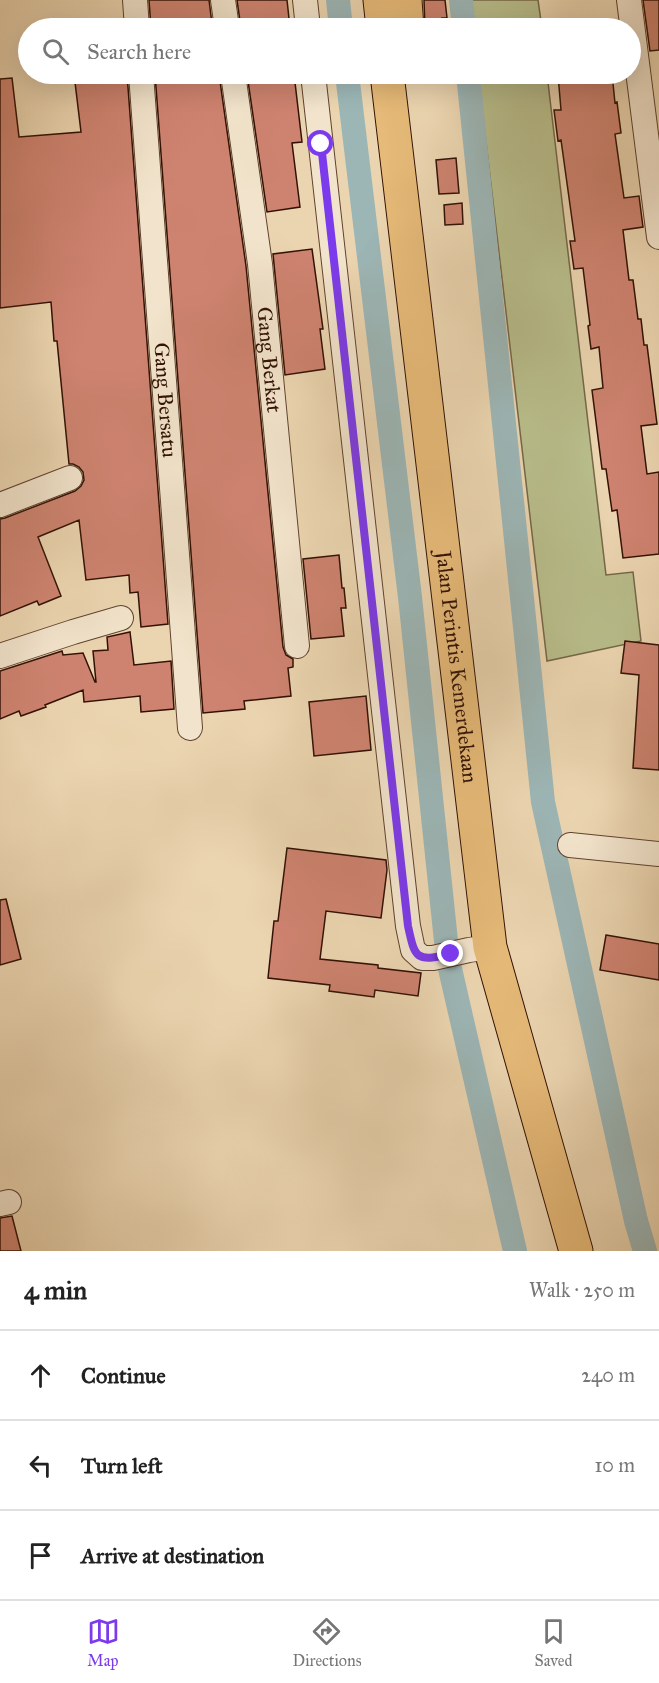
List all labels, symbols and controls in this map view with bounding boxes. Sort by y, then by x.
search box [18,18,641,84]
icon: search [39,35,72,68]
text: Search here [87,38,191,65]
route start [307,130,333,156]
street label: Gang Berkat [251,305,287,414]
street label: Gang Bersatu [148,341,183,459]
street label: Jalan Perintis Kemerdekaan [430,547,484,784]
route end [437,940,463,966]
text: 4 min [24,1274,87,1306]
text: Walk · 250 m [529,1278,635,1302]
icon: ahead [24,1359,57,1392]
text: Continue [81,1362,166,1389]
text: 240 m [581,1363,635,1387]
icon: left [24,1449,57,1482]
text: Turn left [81,1452,163,1479]
text: 10 m [594,1453,635,1477]
icon: arrive [24,1539,57,1572]
text: Arrive at destination [81,1542,264,1569]
tab: Map [87,1615,120,1670]
tab: Directions [293,1615,361,1670]
tab: Saved [534,1615,572,1670]

